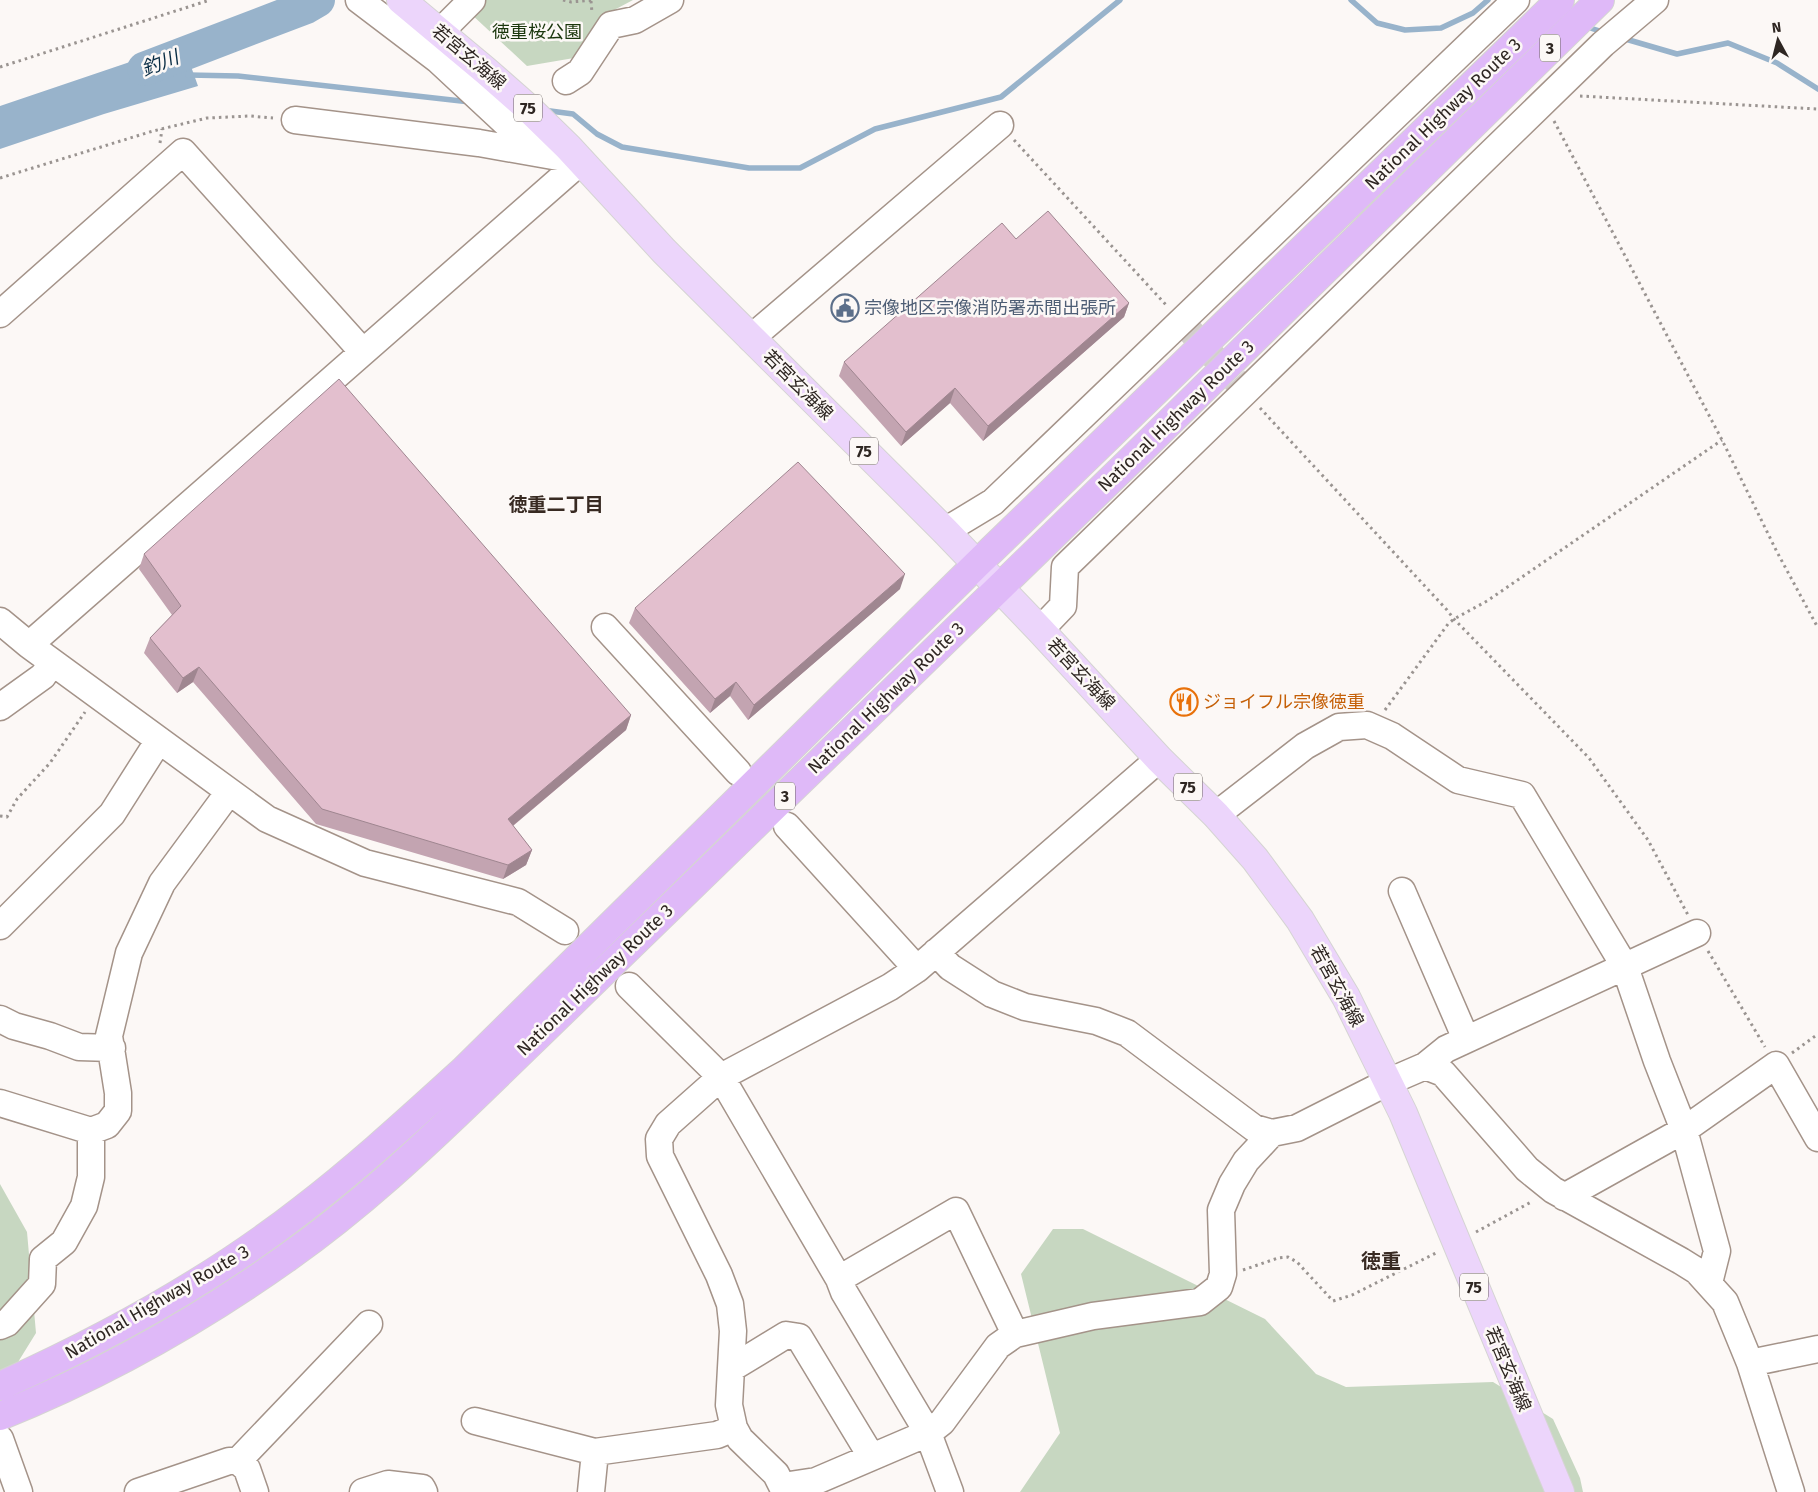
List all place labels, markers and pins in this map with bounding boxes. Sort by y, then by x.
public building icon: 宗像地区宗像消防署赤間出張所 [830,293,860,323]
place label: 宗像地区宗像消防署赤間出張所 [864,297,1116,319]
restaurant icon: ジョイフル宗像徳重 [1169,687,1199,717]
place label: ジョイフル宗像徳重 [1203,691,1365,713]

